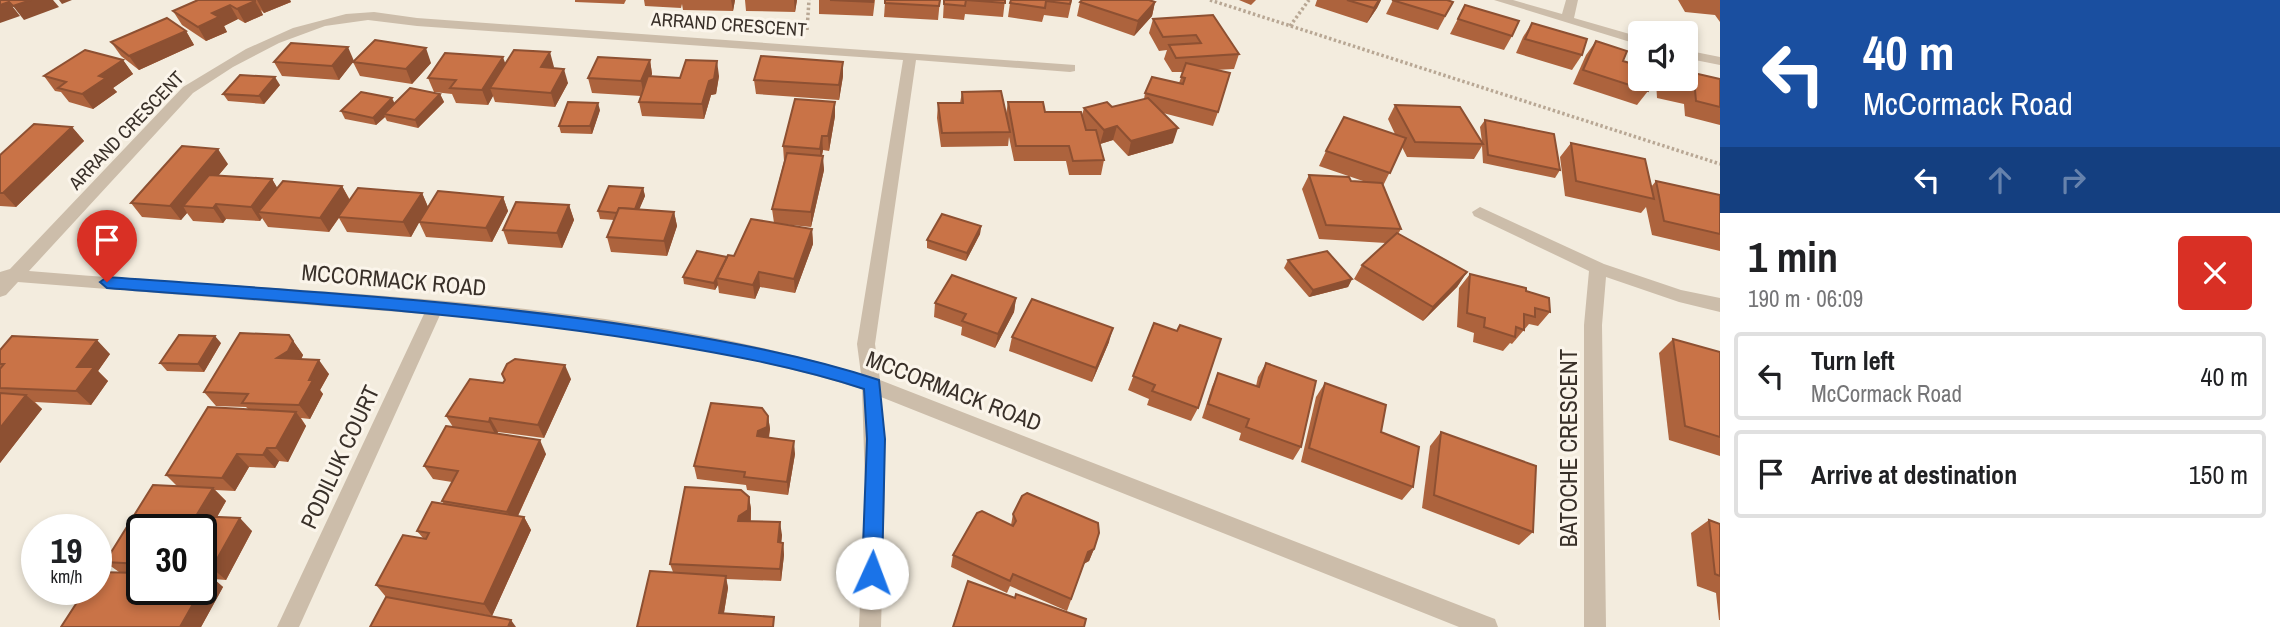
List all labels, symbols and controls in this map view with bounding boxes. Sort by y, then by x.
street label: ARRAND CRESCENT [649,6,808,42]
text: 40 m [1863,19,1955,85]
map controls [1628,21,1698,91]
button: sound [1628,21,1698,91]
icon: left [1748,28,1839,119]
street label: ARRAND CRESCENT [62,65,190,196]
text: McCormack Road [1863,82,2073,125]
icon: left [1908,161,1946,199]
icon: ahead [1981,161,2019,199]
icon: right [2054,161,2092,199]
pin [77,210,137,282]
icon: arrive [88,221,126,259]
text: 1 min [1748,229,1838,285]
button: close [2178,236,2252,310]
street label: MCCORMACK ROAD [300,256,488,303]
text: 190 m · 06:09 [1748,283,1863,314]
street label: MCCORMACK ROAD [862,343,1046,438]
text: Turn left [1811,343,1895,378]
street label: BATOCHE CRESCENT [1553,348,1584,547]
icon: left [1752,357,1790,395]
text: 40 m [2201,359,2248,394]
text: McCormack Road [1811,378,1962,409]
street label: PODILUK COURT [293,380,386,533]
icon: arrive [1752,455,1790,493]
text: Arrive at destination [1811,457,2017,492]
text: 150 m [2189,457,2248,492]
speed limit sign: 30 [126,514,217,605]
text: 19 [51,527,82,574]
position arrow [835,536,909,610]
text: km/h [51,564,83,589]

